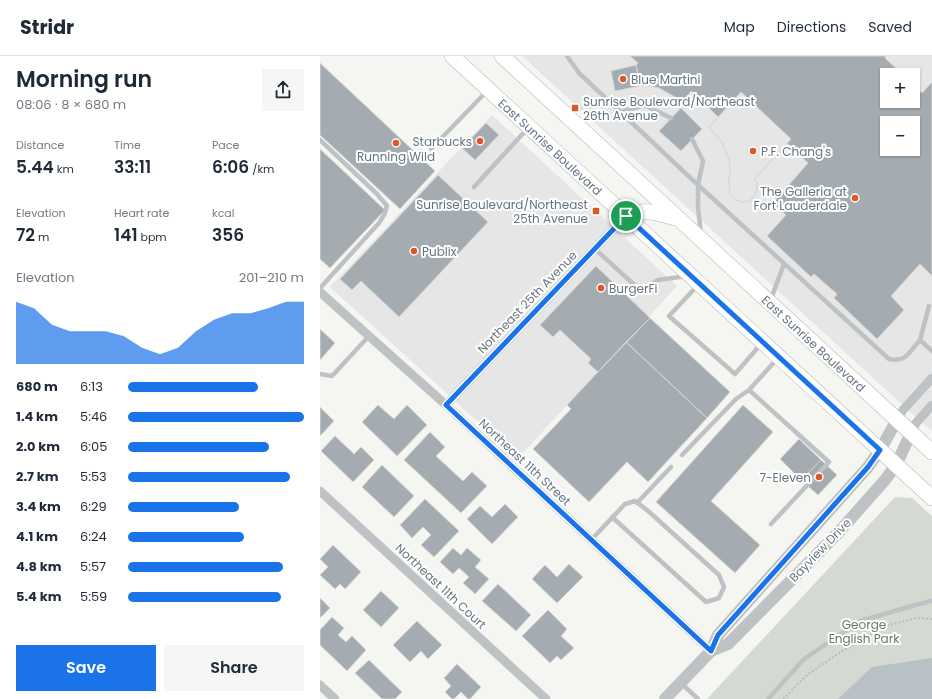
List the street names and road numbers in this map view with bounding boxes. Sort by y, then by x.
street label: East Sunrise Boulevard [495,95,606,199]
street label: Northeast 25th Avenue [473,247,581,357]
street label: East Sunrise Boulevard [758,291,870,395]
street label: Northeast 11th Street [475,415,575,509]
street label: Bayview Drive [785,514,855,586]
street label: Northeast 11th Court [392,539,490,633]

